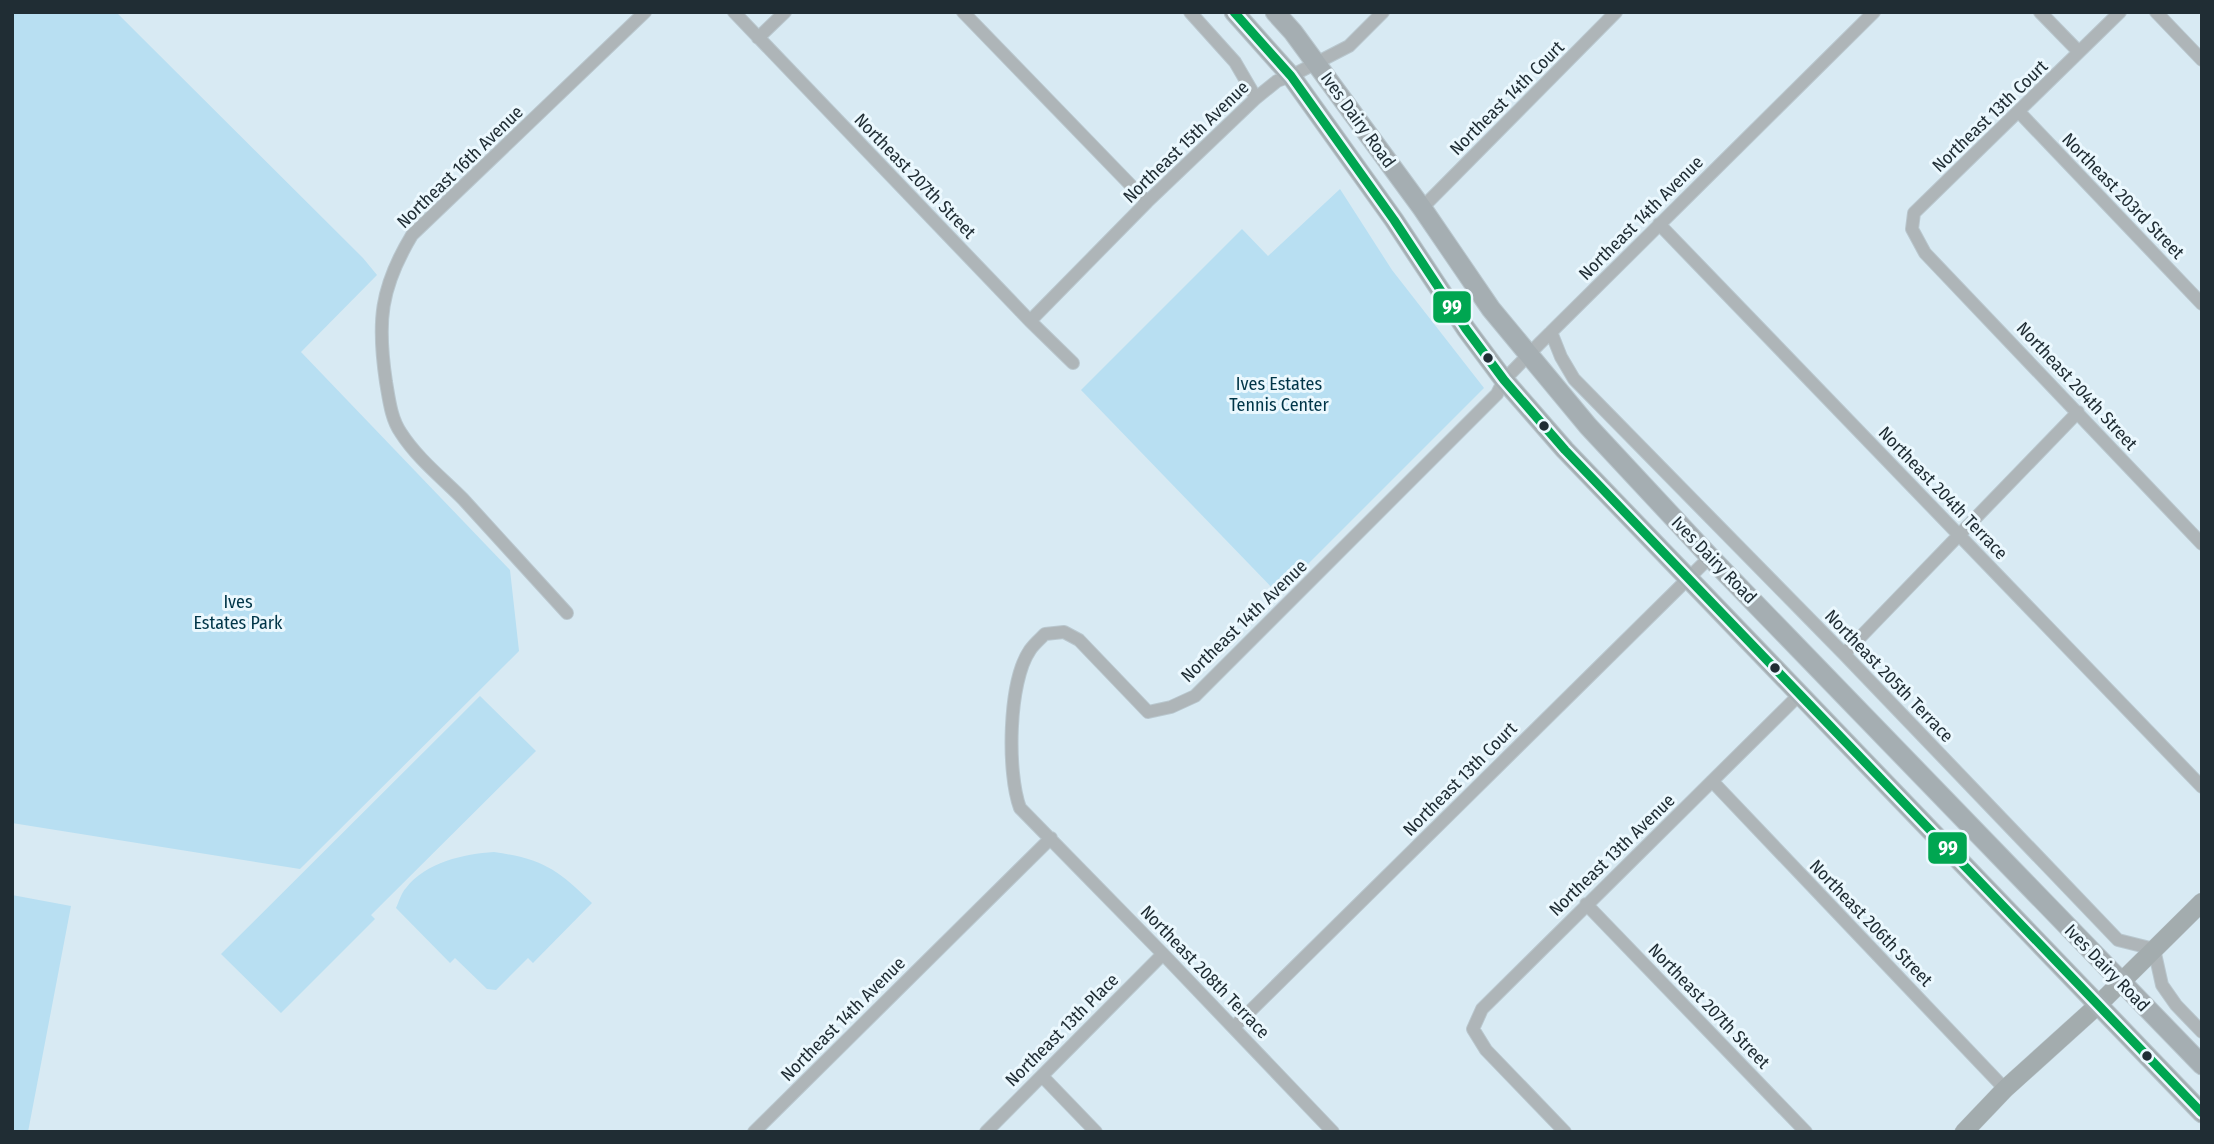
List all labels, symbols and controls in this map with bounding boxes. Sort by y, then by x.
street label: Northeast 14th Court [1445,36,1569,160]
street label: Northeast 13th Court [1928,55,2052,177]
street label: Ives Dairy Road [1316,68,1400,172]
street label: Northeast 15th Avenue [1119,76,1253,208]
street label: Northeast 16th Avenue [392,101,528,233]
street label: Northeast 207th Street [850,109,980,243]
street label: Northeast 203rd Street [2057,128,2189,264]
street label: Northeast 14th Avenue [1574,151,1708,285]
line badge: 99 [1432,290,1472,324]
text: 99 [1442,296,1462,319]
street label: Northeast 204th Street [2012,317,2142,455]
unlabelled marker [1481,351,1495,365]
park label: Ives Estates Tennis Center [1229,373,1330,416]
unlabelled marker [1537,419,1551,433]
street label: Northeast 204th Terrace [1874,422,2012,564]
street label: Ives Dairy Road [1667,512,1761,608]
street label: Northeast 14th Avenue [1176,555,1312,687]
park label: Ives Estates Park [193,591,283,634]
street label: Northeast 205th Terrace [1820,605,1958,747]
unlabelled marker [1768,661,1782,675]
street label: Northeast 13th Court [1399,717,1522,840]
street label: Northeast 13th Avenue [1545,789,1679,921]
line badge: 99 [1927,831,1968,865]
text: 99 [1938,837,1958,860]
street label: Northeast 206th Street [1805,855,1937,991]
street label: Northeast 208th Terrace [1136,901,1274,1043]
street label: Ives Dairy Road [2060,920,2154,1016]
street label: Northeast 207th Street [1644,939,1774,1073]
street label: Northeast 14th Avenue [776,952,910,1086]
street label: Northeast 13th Place [1001,969,1123,1091]
unlabelled marker [2140,1049,2154,1063]

